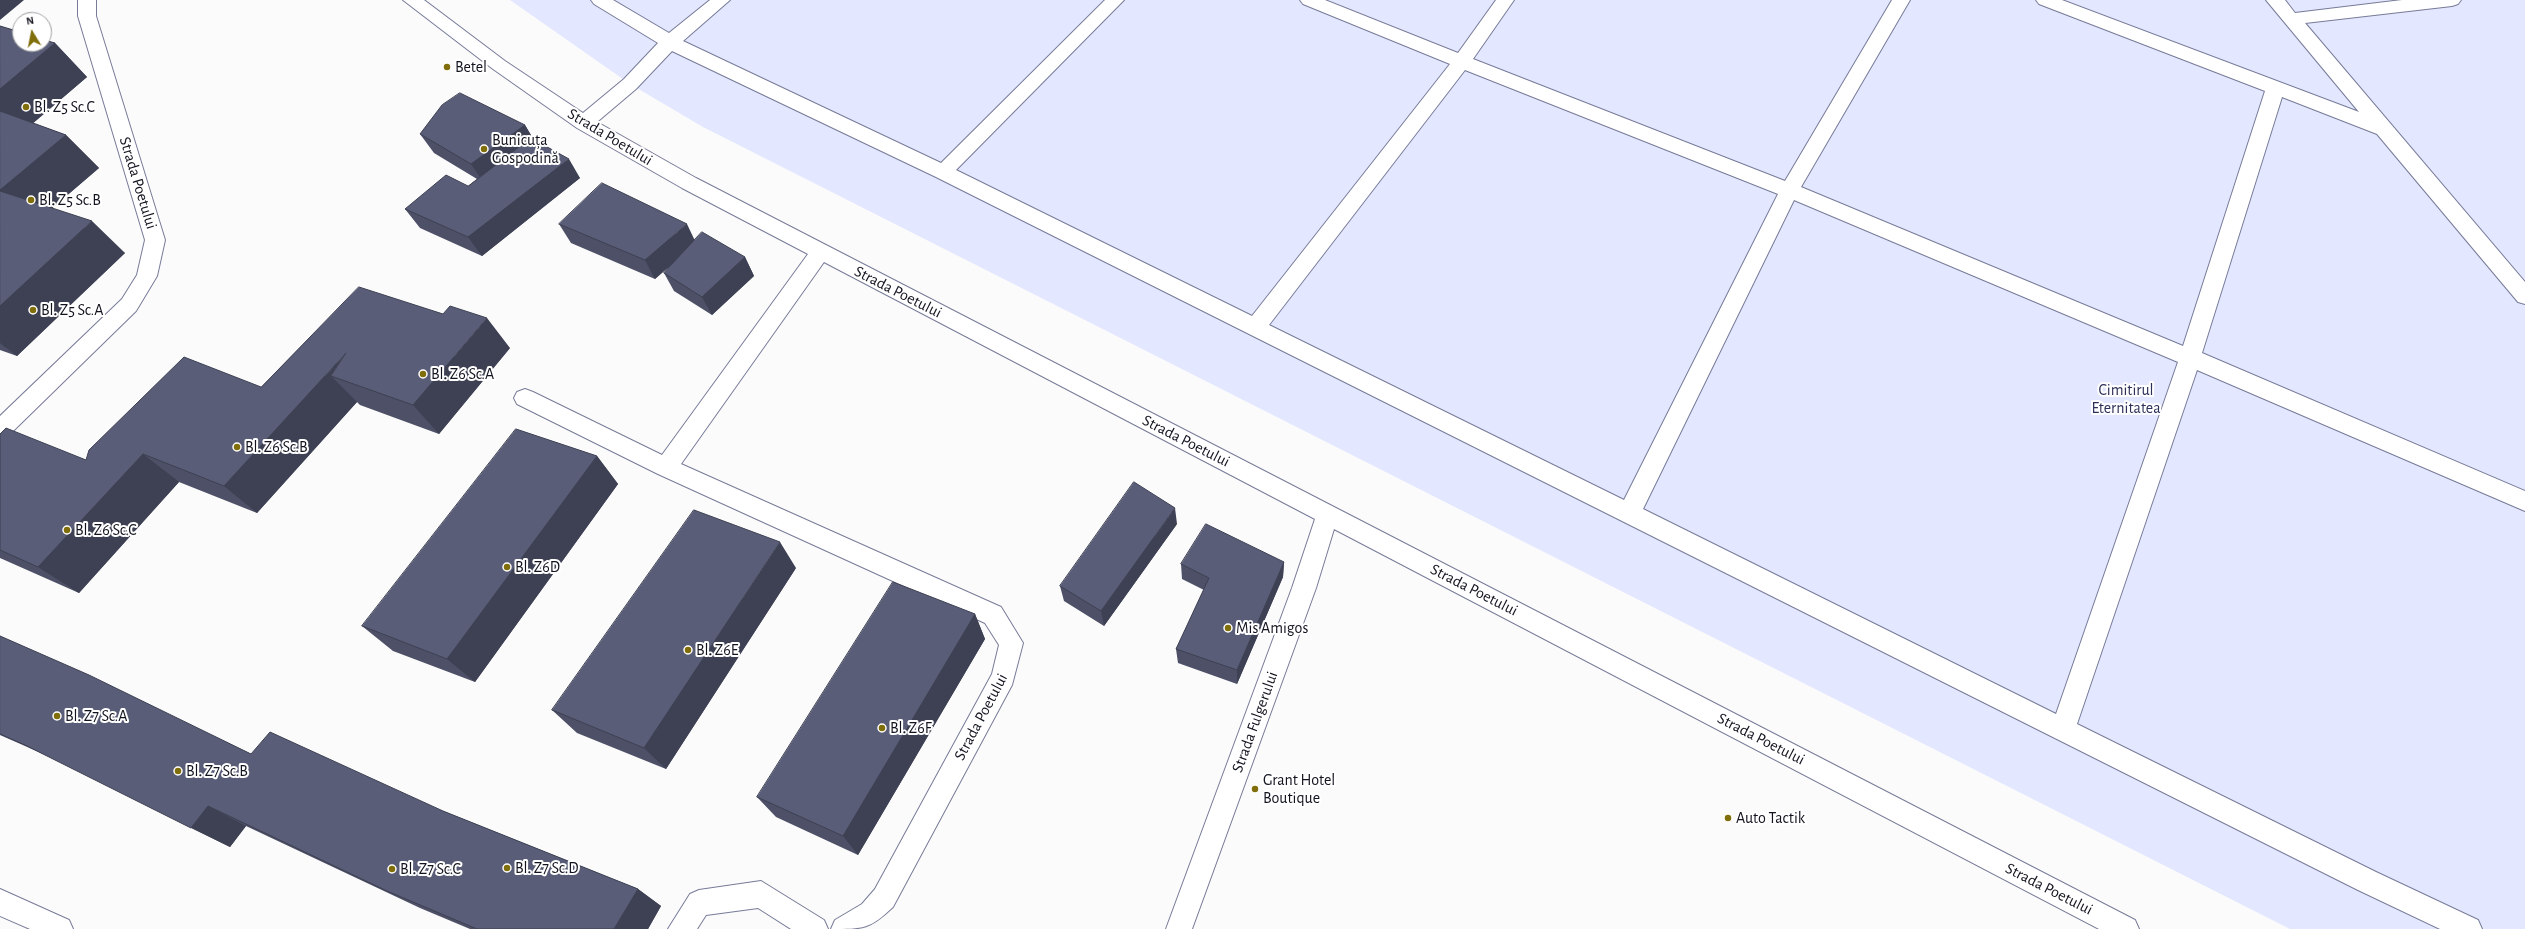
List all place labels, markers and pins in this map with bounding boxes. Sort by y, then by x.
place label: Betel [455,57,487,77]
marker: Betel [442,62,452,72]
place label: Bl. Z5 Sc.C [34,97,95,117]
marker: Bl. Z5 Sc.C [21,102,31,112]
place label: Bunicuța Gospodină [492,130,559,168]
marker: Bunicuța Gospodină [479,144,489,154]
place label: Bl. Z5 Sc.B [39,190,101,210]
marker: Bl. Z5 Sc.B [26,195,36,205]
place label: Bl. Z5 Sc.A [41,300,103,320]
marker: Bl. Z5 Sc.A [28,305,38,315]
place label: Bl. Z6 Sc.A [431,364,494,384]
marker: Bl. Z6 Sc.A [418,369,428,379]
place label: Bl. Z6 Sc.B [245,437,308,457]
marker: Bl. Z6 Sc.B [232,442,242,452]
place label: Bl. Z6 Sc.C [75,520,137,540]
marker: Bl. Z6 Sc.C [62,525,72,535]
place label: Bl. Z6D [515,557,560,577]
marker: Bl. Z6D [502,562,512,572]
place label: Mis Amigos [1236,618,1308,638]
marker: Mis Amigos [1223,623,1233,633]
place label: Bl. Z6E [696,640,739,660]
marker: Bl. Z6E [683,645,693,655]
place label: Bl. Z7 Sc.A [65,706,127,726]
marker: Bl. Z7 Sc.A [52,711,62,721]
place label: Bl. Z6F [890,718,932,738]
marker: Bl. Z6F [877,723,887,733]
place label: Bl. Z7 Sc.B [186,761,248,781]
marker: Bl. Z7 Sc.B [173,766,183,776]
place label: Grant Hotel Boutique [1263,770,1335,808]
marker: Grant Hotel Boutique [1250,784,1260,794]
place label: Auto Tactik [1736,808,1805,828]
marker: Auto Tactik [1723,813,1733,823]
place label: Bl. Z7 Sc.D [515,858,579,878]
place label: Bl. Z7 Sc.C [400,859,461,879]
marker: Bl. Z7 Sc.D [502,863,512,873]
marker: Bl. Z7 Sc.C [387,864,397,874]

